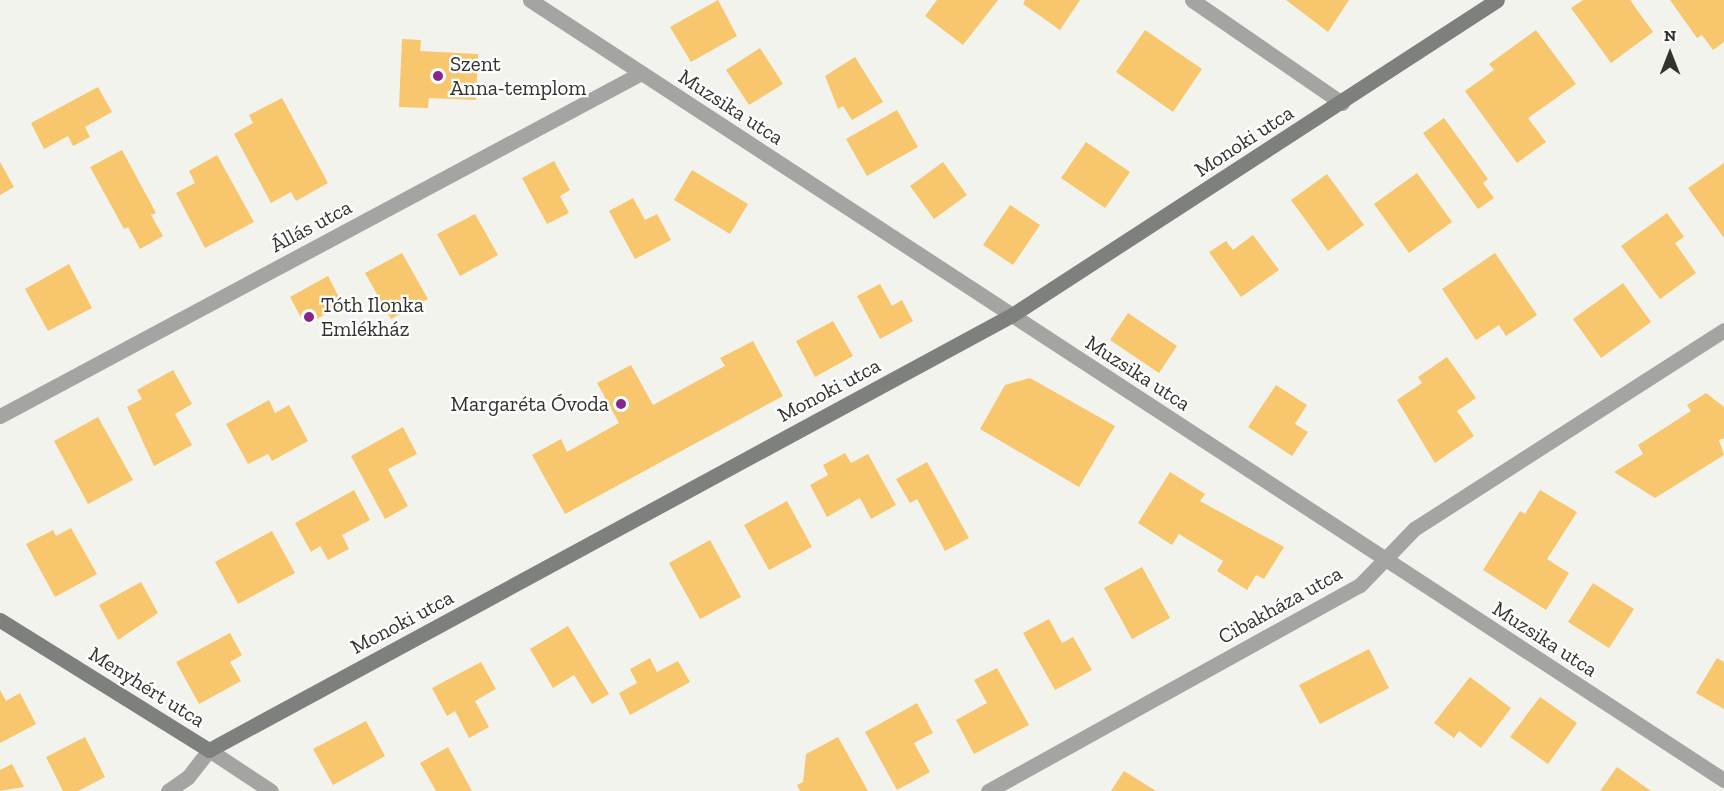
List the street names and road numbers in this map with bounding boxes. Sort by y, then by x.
street label: Muzsika utca [674,64,788,150]
street label: Monoki utca [1190,100,1298,182]
street label: Állás utca [266,194,356,258]
street label: Muzsika utca [1081,330,1195,416]
street label: Monoki utca [773,352,885,428]
street label: Cibakháza utca [1214,561,1346,649]
street label: Monoki utca [346,584,458,660]
street label: Muzsika utca [1488,596,1602,682]
street label: Menyhért utca [84,641,210,733]

